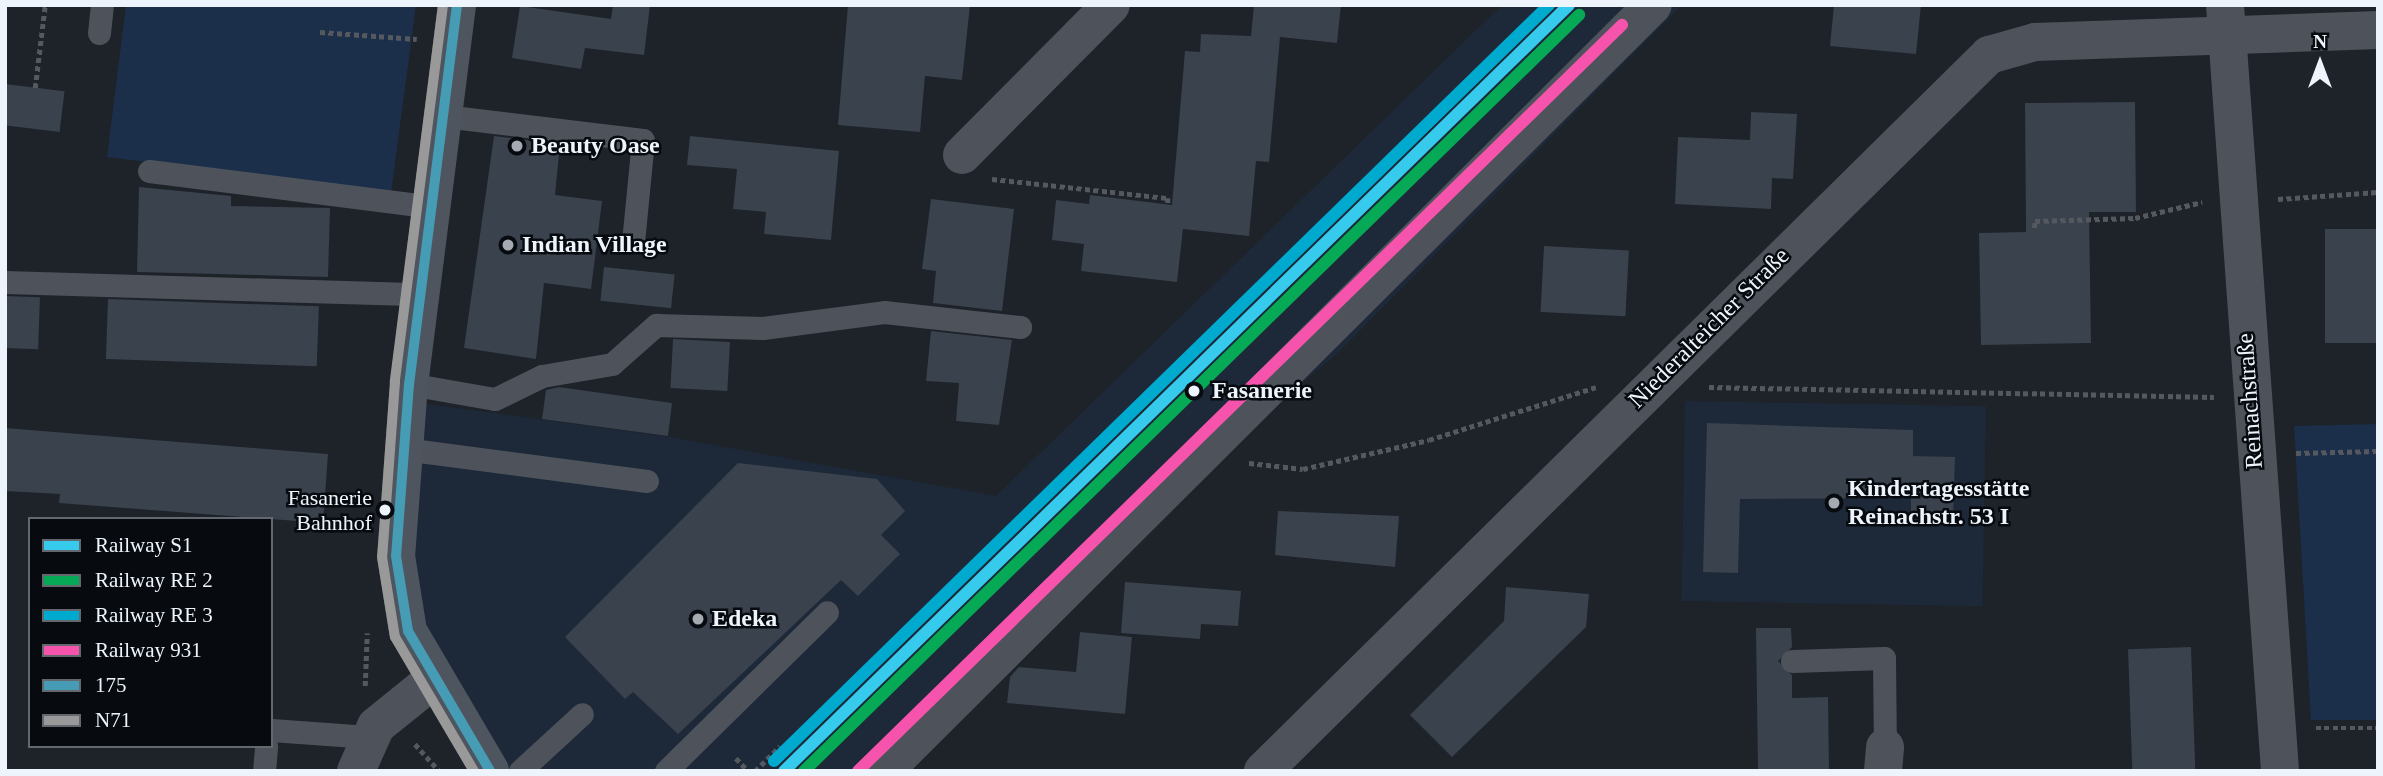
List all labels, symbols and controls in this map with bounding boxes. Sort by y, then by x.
north arrow [2285,28,2355,98]
text: N [2313,31,2327,52]
place label: Beauty Oase [531,132,660,160]
marker: Beauty Oase [509,138,525,154]
place label: Indian Village [522,231,667,259]
marker: Indian Village [500,237,516,253]
street label: Niederalteicher Straße [1623,242,1795,414]
street label: Reinachstraße [2231,332,2269,470]
place label: Fasanerie [1212,377,1312,405]
marker: Fasanerie [1182,379,1206,403]
place label: Kindertagesstätte Reinachstr. 53 I [1848,475,2029,531]
place label: Fasanerie Bahnhof [288,484,372,536]
marker: Kindertagesstätte Reinachstr. 53 I [1826,495,1842,511]
marker: Fasanerie Bahnhof [378,503,392,517]
legend [28,517,273,748]
text: Railway S1 [95,533,192,557]
text: Railway RE 2 [95,568,213,592]
text: Railway RE 3 [95,603,213,627]
place label: Edeka [712,605,777,633]
marker: Edeka [690,611,706,627]
text: Railway 931 [95,638,202,662]
text: 175 [95,673,127,697]
text: N71 [95,708,131,732]

